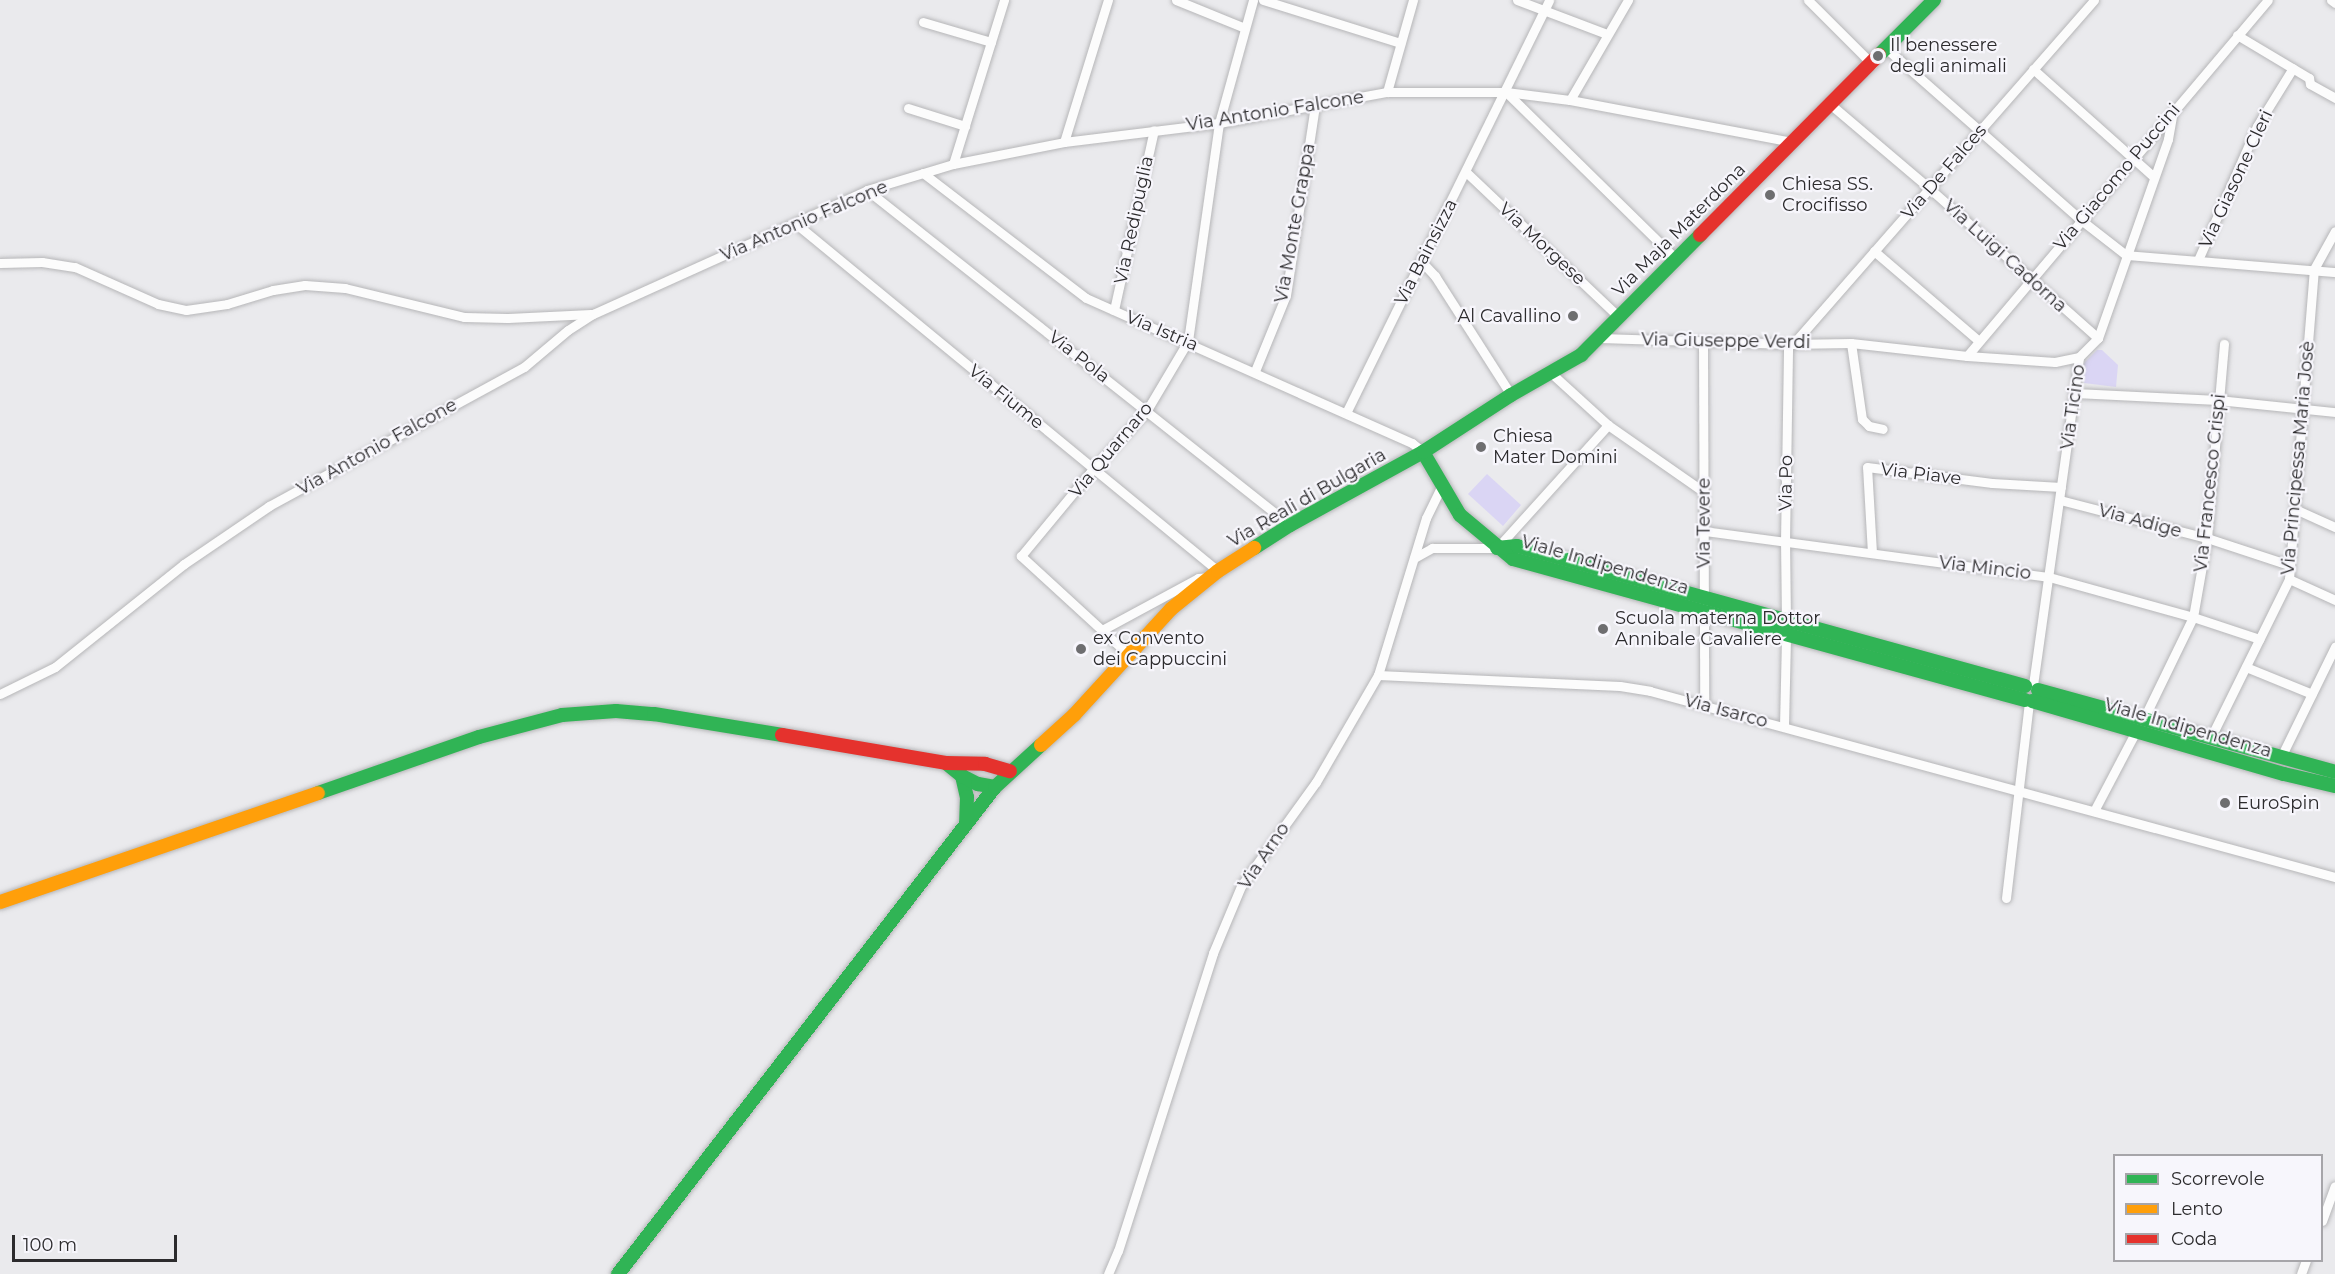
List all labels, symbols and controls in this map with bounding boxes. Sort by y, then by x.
place label: Il benessere degli animali [1890,35,2007,78]
marker: Il benessere degli animali [1871,49,1885,63]
street label: Via Antonio Falcone [1185,86,1365,136]
street label: Via Giacomo Puccini [2049,99,2185,255]
street label: Via Giasone Cleri [2195,106,2277,252]
street label: Via De Falces [1897,120,1991,224]
street label: Via Monte Grappa [1270,142,1320,304]
street label: Via Redipuglia [1110,154,1158,286]
street label: Via Maja Materdona [1608,159,1750,301]
place label: Chiesa SS. Crocifisso [1782,174,1873,216]
street label: Via Antonio Falcone [717,176,891,266]
marker: Chiesa SS. Crocifisso [1763,188,1777,202]
street label: Via Bainsizza [1390,195,1462,309]
street label: Via Luigi Cadorna [1939,195,2071,317]
street label: Via Morgese [1494,198,1590,290]
place label: Al Cavallino [1457,305,1561,327]
street label: Via Istria [1123,306,1201,356]
marker: Al Cavallino [1566,309,1580,323]
street label: Via Pola [1044,326,1114,388]
street label: Via Giuseppe Verdi [1641,329,1811,353]
street label: Via Principessa Maria Josè [2277,340,2319,576]
street label: Via Fiume [964,360,1048,434]
street label: Via Ticino [2056,363,2090,451]
street label: Via Francesco Crispi [2190,393,2230,573]
street label: Via Antonio Falcone [293,394,461,500]
street label: Via Quarnaro [1065,398,1157,502]
place label: Chiesa Mater Domini [1493,426,1618,468]
marker: Chiesa Mater Domini [1474,440,1488,454]
street label: Via Reali di Bulgaria [1224,444,1390,552]
street label: Via Po [1775,455,1797,511]
street label: Via Piave [1879,458,1963,490]
street label: Via Tevere [1693,478,1715,568]
street label: Via Adige [2096,500,2184,542]
street label: Viale Indipendenza [1519,531,1691,599]
street label: Via Mincio [1938,552,2032,584]
place label: Scuola materna Dottor Annibale Cavaliere [1615,608,1821,650]
marker: Scuola materna Dottor Annibale Cavaliere [1596,622,1610,636]
place label: ex Convento dei Cappuccini [1093,628,1227,670]
marker: ex Convento dei Cappuccini [1074,642,1088,656]
street label: Via Isarco [1682,690,1770,732]
street label: Viale Indipendenza [2102,694,2274,762]
place label: EuroSpin [2237,792,2320,814]
marker: EuroSpin [2218,796,2232,810]
street label: Via Arno [1234,819,1294,893]
legend [2113,1154,2323,1262]
text: Scorrevole [2171,1168,2265,1190]
text: Lento [2171,1198,2223,1220]
scale bar [15,1223,180,1261]
text: Coda [2171,1228,2217,1250]
text: 100 m [23,1234,77,1256]

